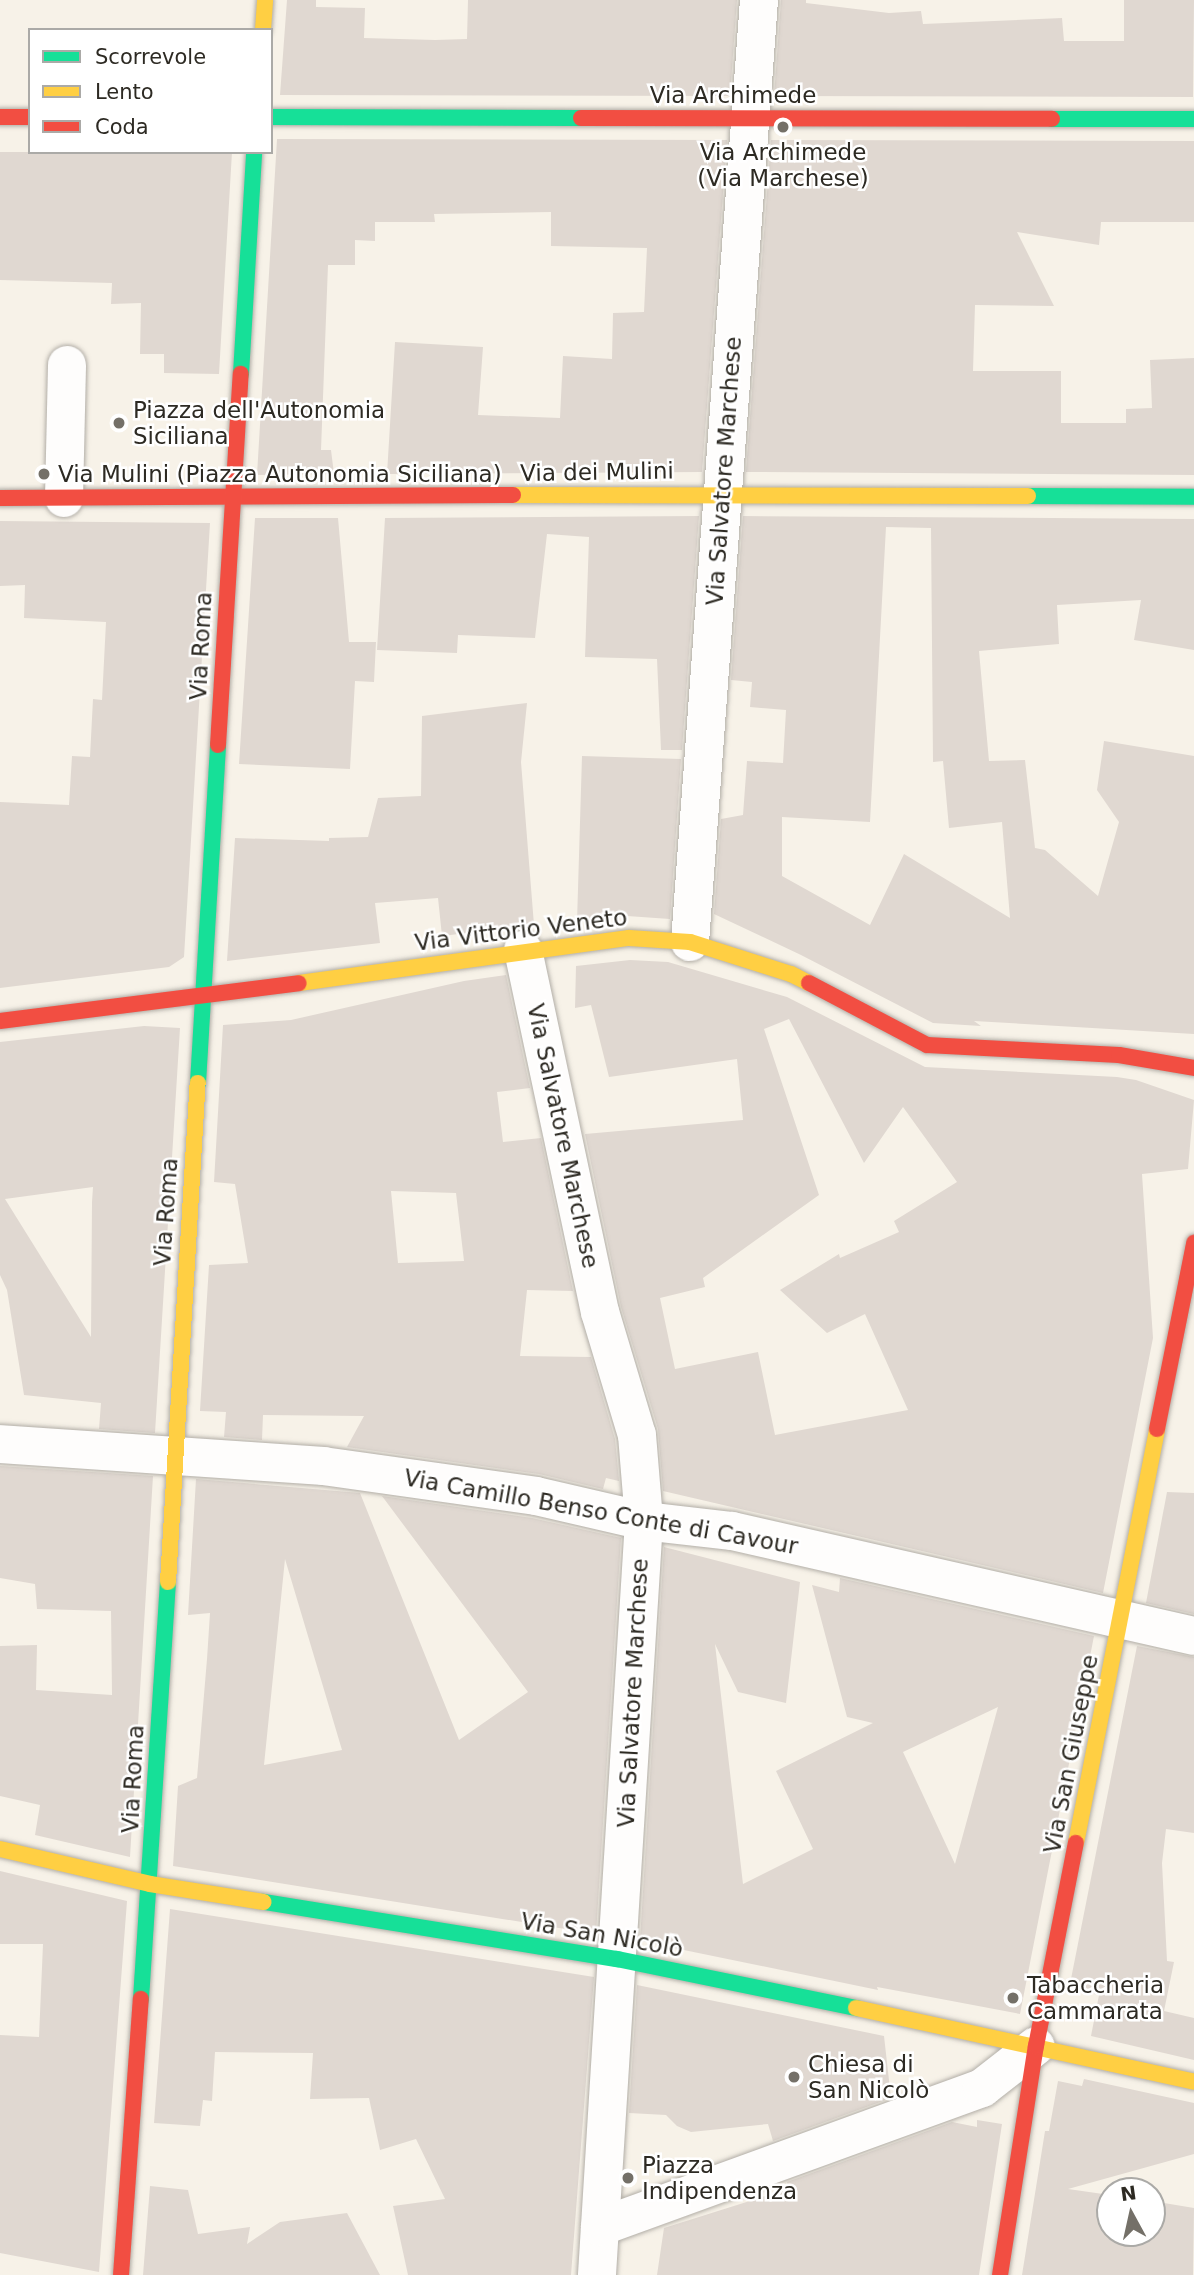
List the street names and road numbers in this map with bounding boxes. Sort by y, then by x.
street label: Via Archimede [650,81,816,109]
street label: Via Salvatore Marchese [701,336,747,606]
street label: Via dei Mulini [520,457,674,487]
street label: Via Roma [184,591,218,701]
street label: Via Vittorio Veneto [413,903,629,957]
street label: Via Salvatore Marchese [521,1001,605,1271]
street label: Via Roma [148,1157,184,1267]
street label: Via Camillo Benso Conte di Cavour [402,1464,800,1560]
street label: Via Salvatore Marchese [612,1558,654,1828]
street label: Via San Giuseppe [1038,1652,1104,1856]
street label: Via Roma [116,1724,150,1834]
street label: Via San Nicolò [519,1907,685,1963]

